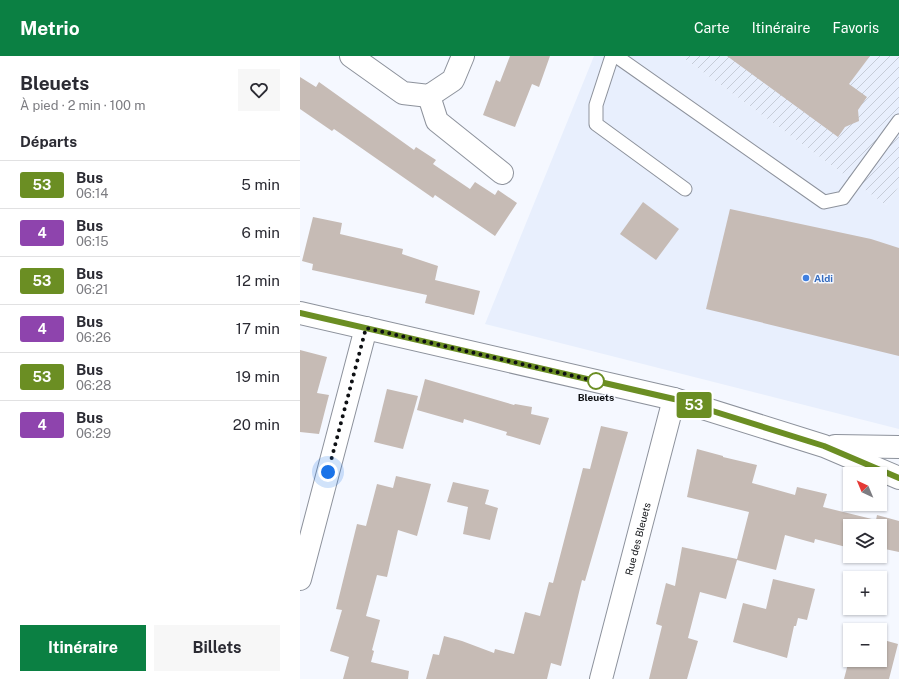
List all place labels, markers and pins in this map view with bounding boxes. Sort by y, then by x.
place label: Aldi [814,272,833,284]
marker: Aldi [801,273,811,283]
marker: Bleuets [587,372,605,390]
place label: Bleuets [578,391,614,403]

